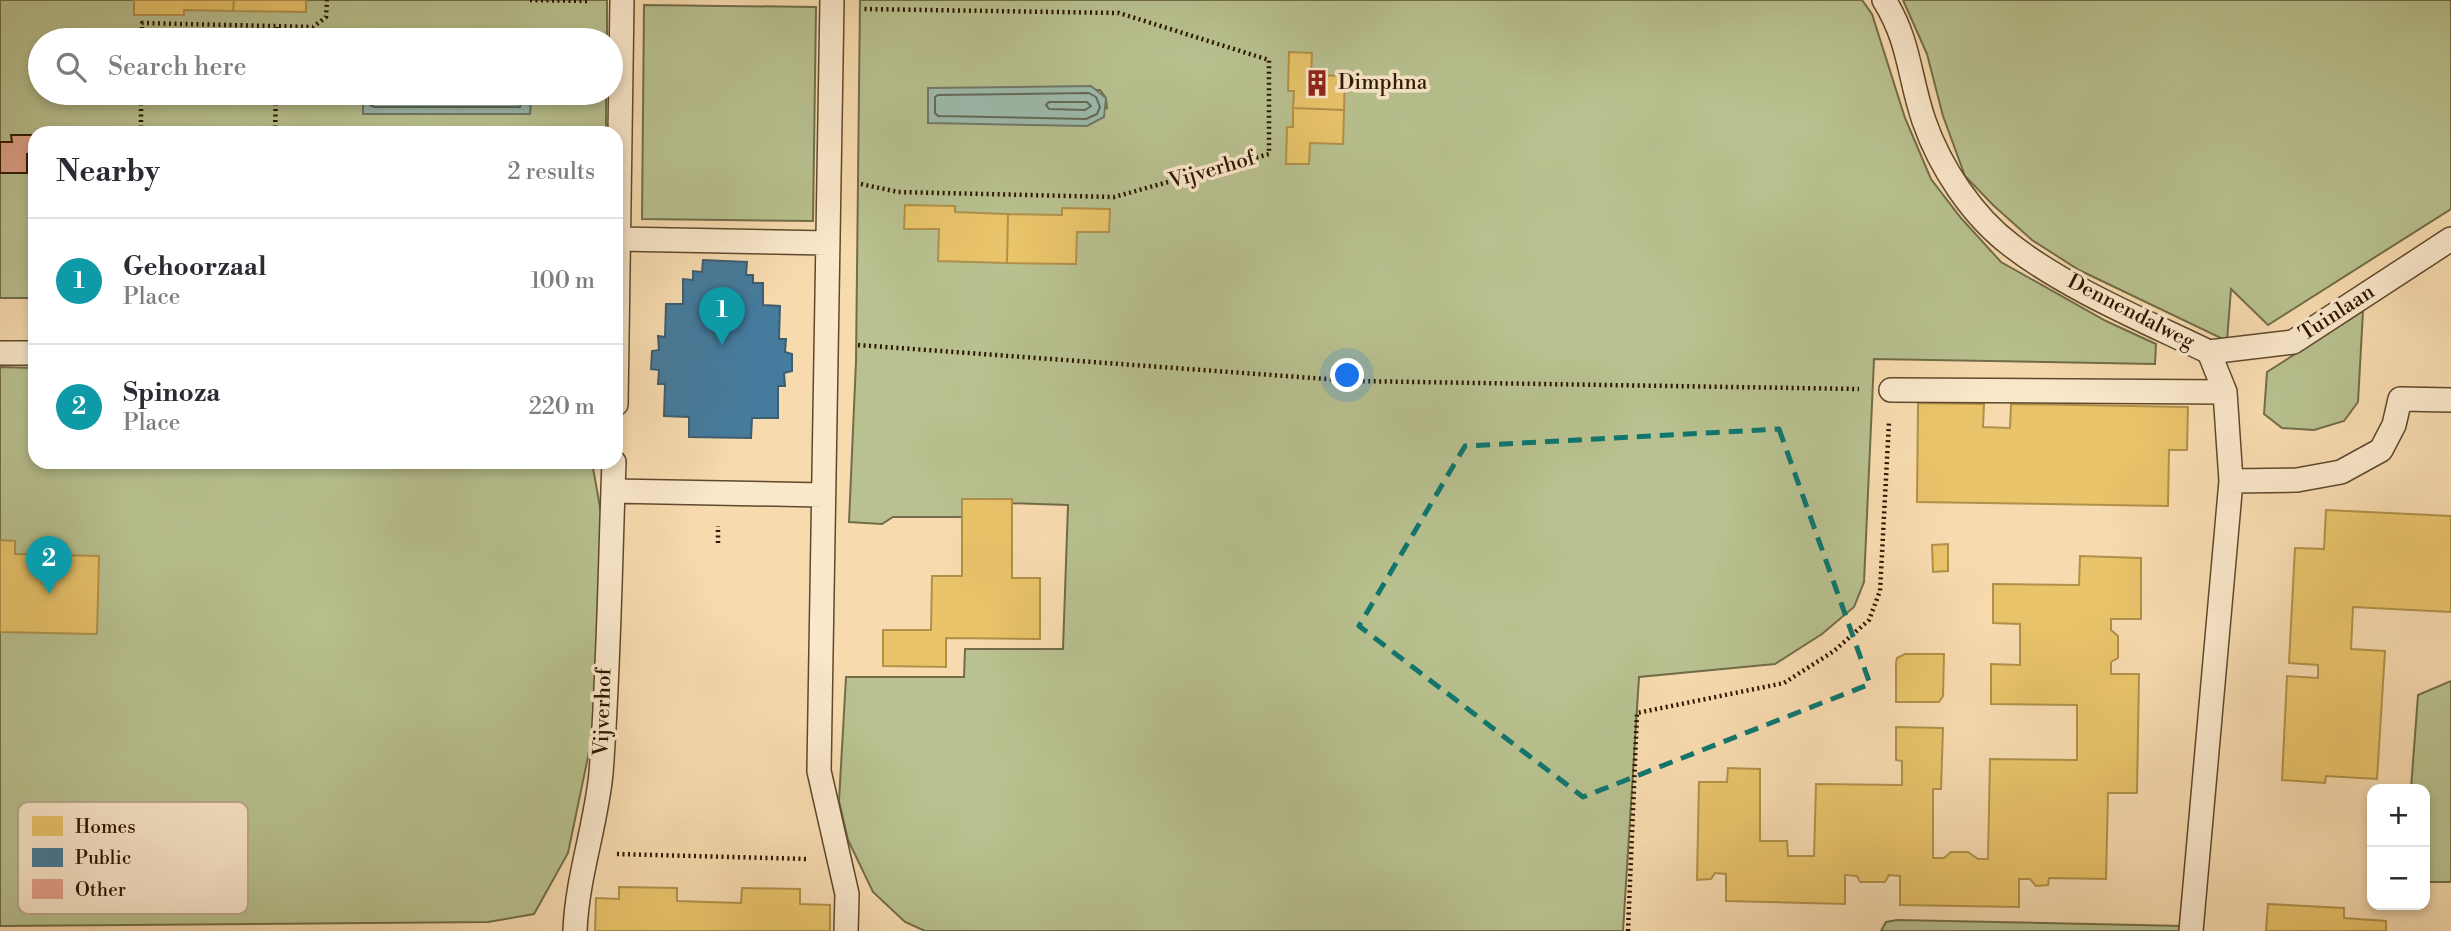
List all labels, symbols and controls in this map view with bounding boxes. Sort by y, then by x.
search box [28,28,623,105]
icon: search [52,48,90,86]
text: Search here [108,51,247,83]
building icon: Dimphna [1302,68,1332,98]
place label: Dimphna [1338,70,1428,96]
street label: Vijverhof [1165,145,1259,195]
text: Nearby [56,153,160,191]
text: 2 results [508,158,595,186]
text: Gehoorzaal [123,251,266,283]
text: 1 [73,267,85,295]
text: 100 m [530,267,595,295]
street label: Dennendalweg [2063,269,2199,355]
street label: Tuinlaan [2295,279,2380,347]
text: Place [123,283,180,311]
pin: 1 [699,287,745,345]
your location [1330,358,1364,392]
text: Spinoza [123,377,220,409]
text: 2 [72,393,86,421]
text: 220 m [529,393,595,421]
text: Place [123,409,180,437]
pin: 2 [26,536,72,594]
street label: Vijverhof [588,666,618,758]
map controls [2367,784,2430,910]
button: + [2367,784,2430,847]
legend [18,802,248,914]
text: Homes [75,815,135,839]
text: Public [75,846,131,870]
button: − [2367,847,2430,910]
text: Other [75,878,126,902]

